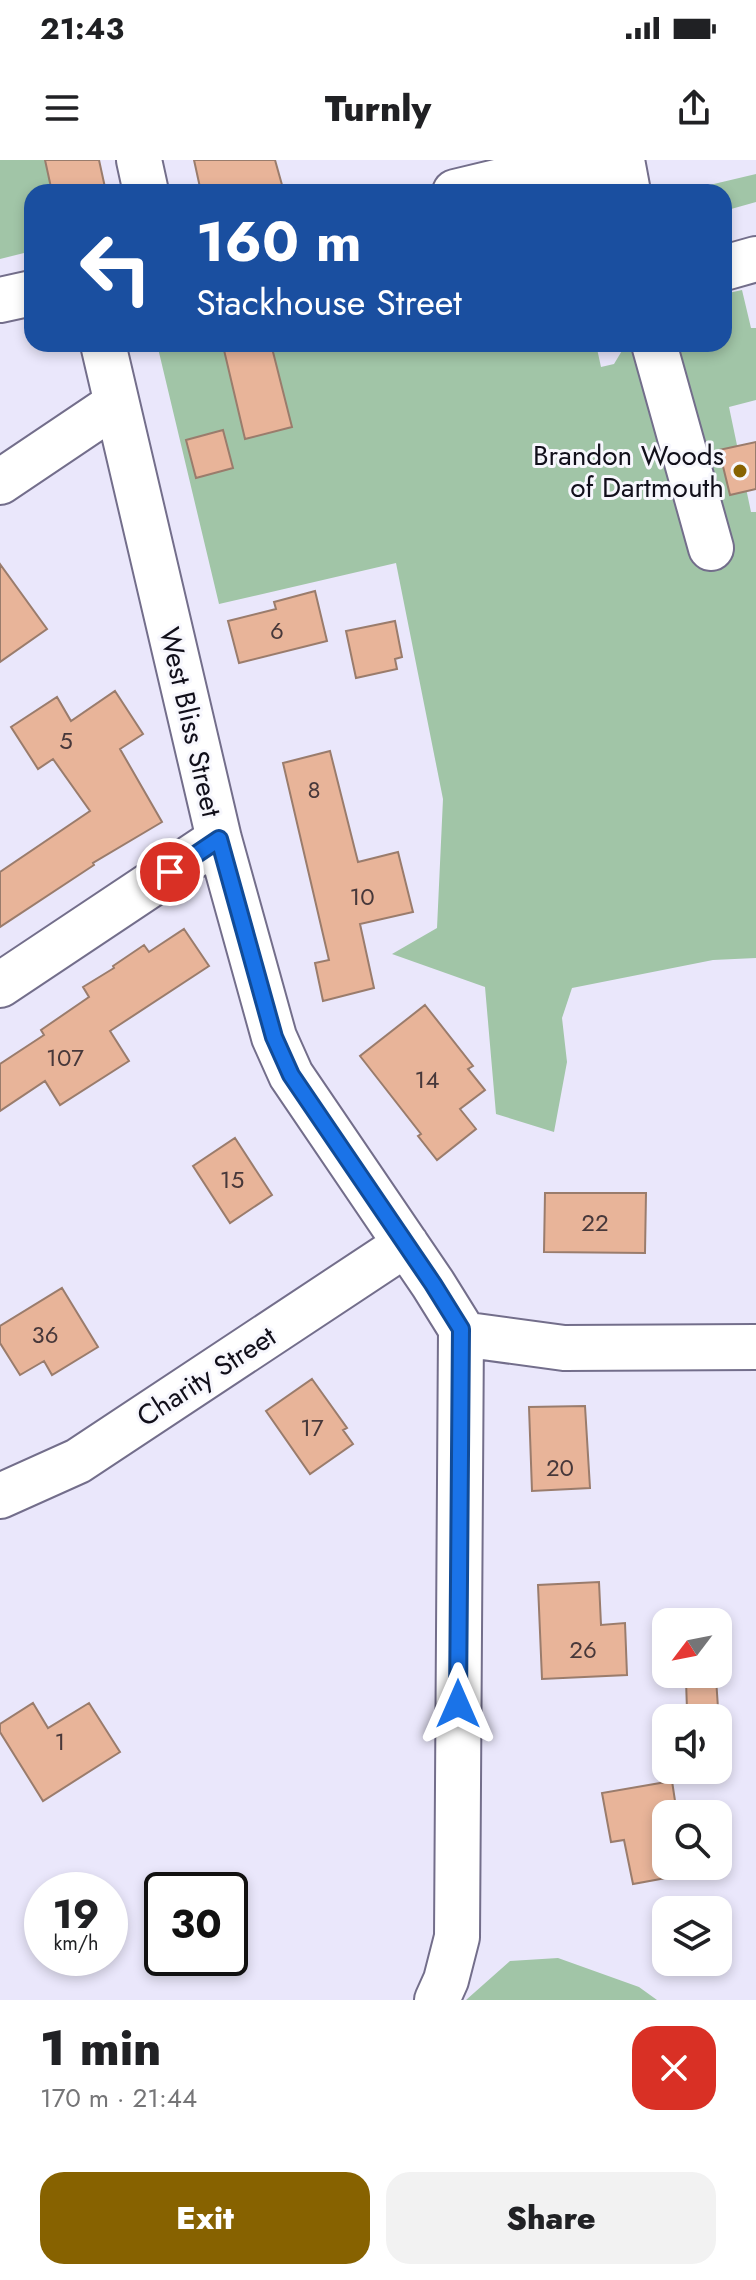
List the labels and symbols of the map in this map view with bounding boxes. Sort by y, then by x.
place label: Brandon Woods of Dartmouth [533,435,724,508]
marker: Brandon Woods of Dartmouth [731,462,749,480]
house number: 6 [270,613,284,648]
street label: West Bliss Street [149,623,232,821]
house number: 5 [59,723,73,758]
house number: 8 [307,772,321,807]
pin [136,838,204,906]
house number: 10 [349,879,375,914]
house number: 107 [46,1040,84,1075]
house number: 14 [415,1062,439,1097]
house number: 15 [220,1162,244,1197]
house number: 22 [581,1205,609,1240]
street label: Charity Street [129,1316,284,1437]
house number: 36 [32,1317,58,1352]
house number: 17 [300,1410,324,1445]
house number: 20 [546,1450,574,1485]
north arrow [652,1608,732,1688]
house number: 26 [569,1632,597,1667]
position arrow [416,1662,500,1746]
house number: 1 [55,1724,65,1759]
speed limit sign: 30 [144,1872,248,1976]

